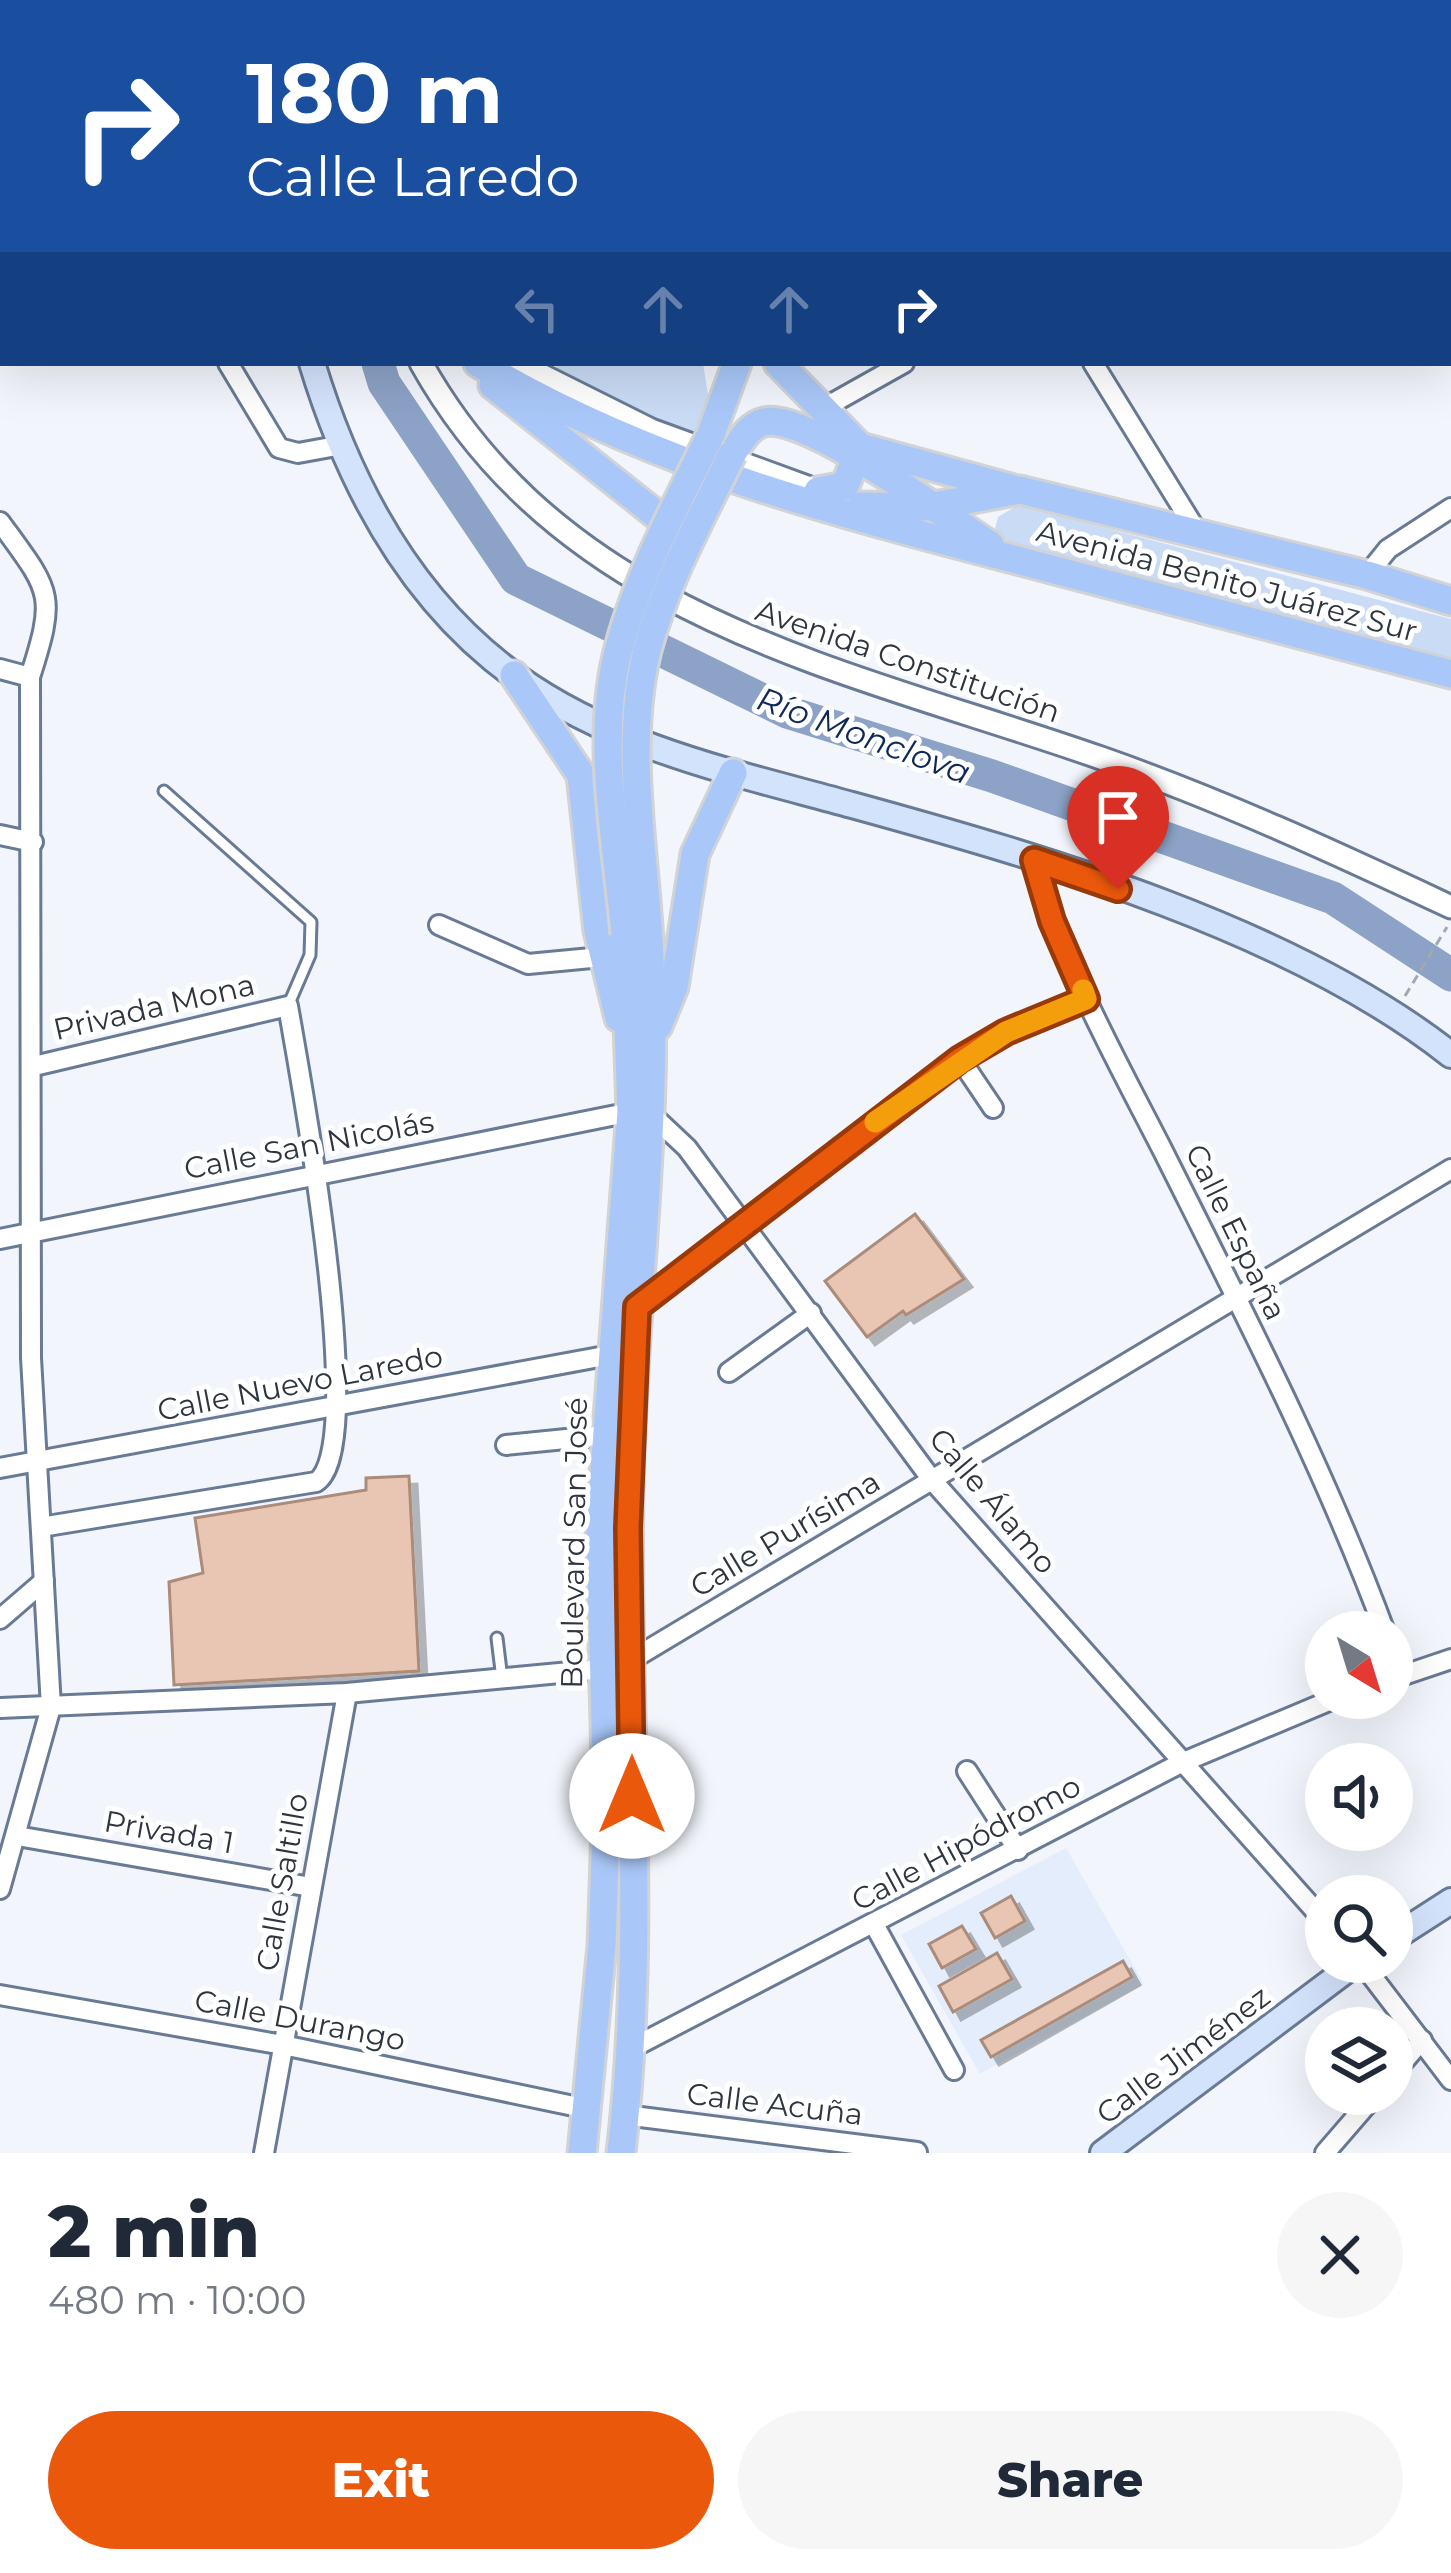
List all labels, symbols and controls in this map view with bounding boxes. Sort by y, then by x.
text: 180 m [246,42,503,144]
icon: right [48,48,204,204]
text: Calle Laredo [246,144,579,210]
icon: left [504,276,570,342]
icon: ahead [630,276,696,342]
icon: ahead [756,276,822,342]
icon: right [882,276,948,342]
street label: Avenida Benito Juárez Sur [1033,512,1421,650]
street label: Avenida Constitución [751,592,1065,730]
water label: Río Monclova [752,678,976,792]
pin [1067,766,1169,889]
icon: arrive [1085,784,1151,850]
street label: Privada Mona [50,966,258,1048]
street label: Calle San Nicolás [181,1103,437,1187]
street label: Calle España [1177,1138,1295,1326]
street label: Calle Nuevo Laredo [154,1337,446,1429]
street label: Boulevard San José [553,1397,595,1689]
street label: Calle Álamo [921,1421,1065,1581]
street label: Calle Purísima [683,1463,887,1605]
north arrow [1305,1611,1413,1719]
map controls [1305,1611,1413,2115]
position arrow [569,1733,695,1859]
button: sound [1305,1743,1413,1851]
street label: Calle Hipódromo [845,1767,1087,1919]
street label: Calle Saltillo [248,1790,316,1974]
street label: Privada 1 [101,1802,237,1862]
button: search [1305,1875,1413,1983]
street label: Calle Jiménez [1089,1978,1277,2132]
street label: Calle Durango [191,1981,409,2059]
button: layers [1305,2007,1413,2115]
street label: Calle Acuña [685,2075,865,2133]
text: 2 min [48,2187,260,2275]
button: close [1277,2192,1403,2318]
text: 480 m · 10:00 [48,2276,307,2324]
button: Exit [48,2411,714,2549]
button: Share [738,2411,1403,2549]

